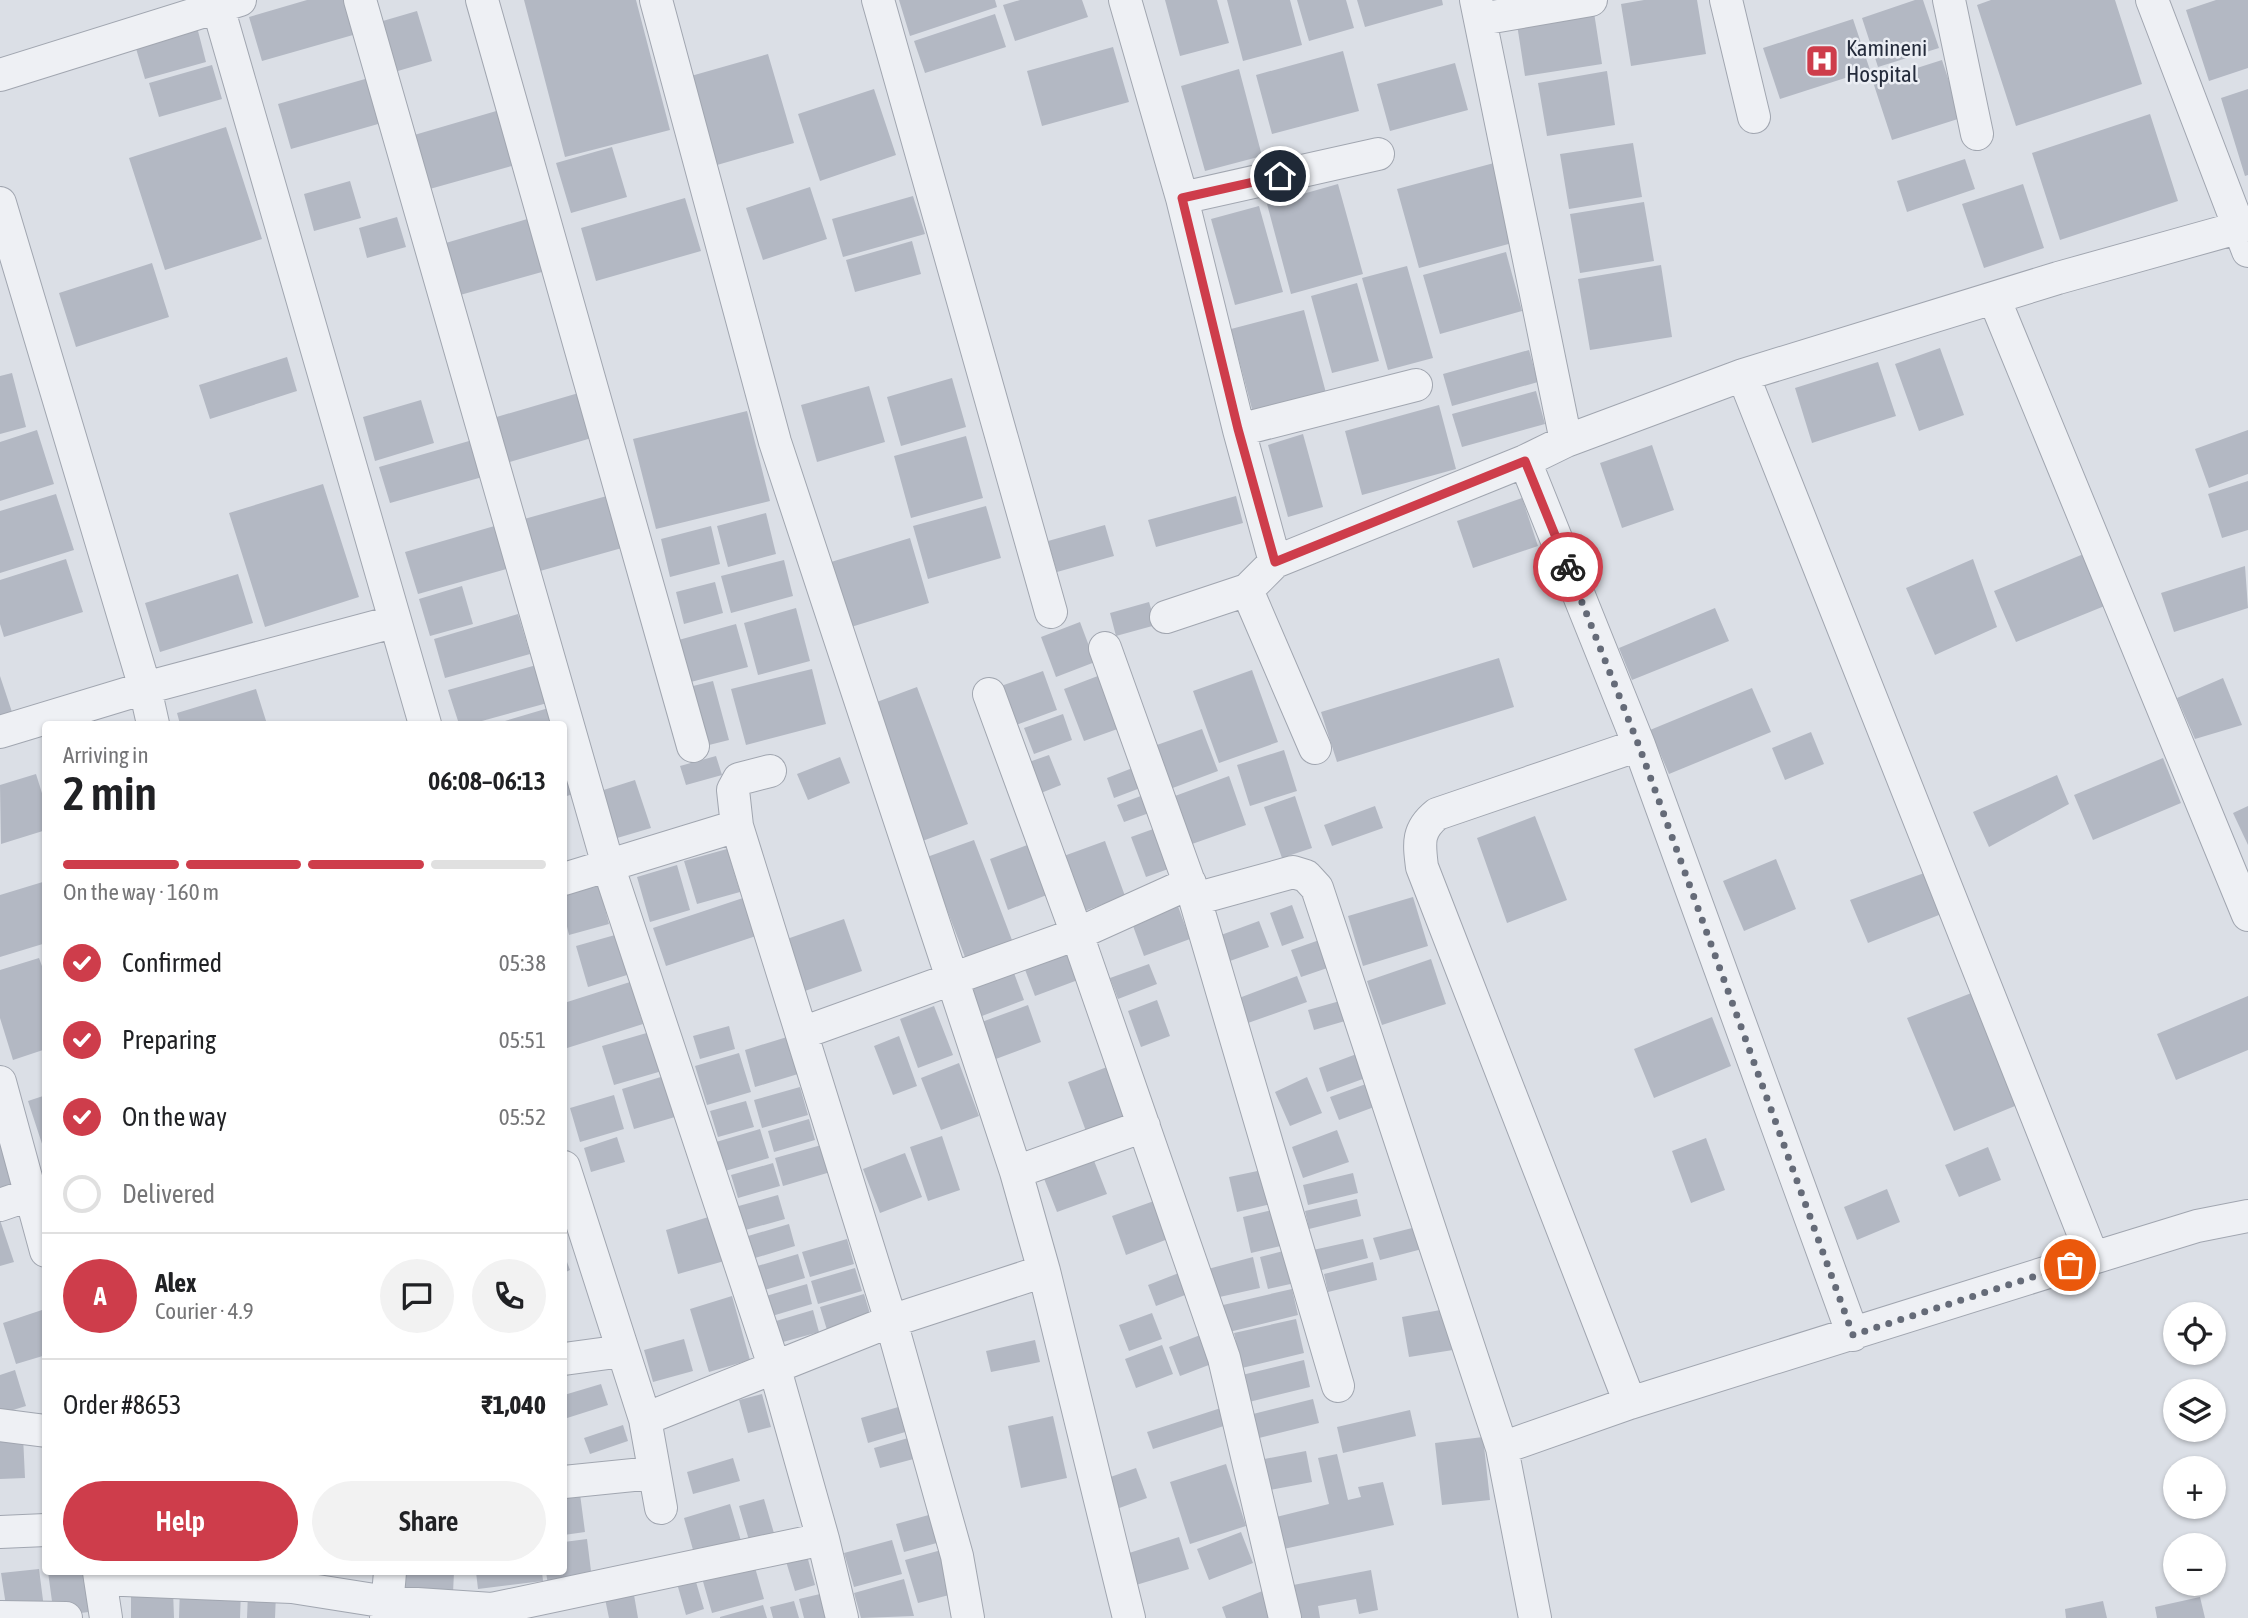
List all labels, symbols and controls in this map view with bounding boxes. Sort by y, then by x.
place label: Kamineni Hospital [1846,35,1927,87]
hospital icon: Kamineni Hospital [1803,42,1841,80]
pin [1250,146,1310,206]
icon: home [1261,157,1299,195]
courier [1533,532,1603,602]
icon: bike [1549,548,1587,586]
text: Arriving in [63,742,149,768]
text: 06:08–06:13 [428,766,546,796]
text: 2 min [63,767,157,820]
text: On the way · 160 m [63,879,219,905]
icon: check [63,944,101,982]
text: Confirmed [122,948,222,978]
text: 05:38 [499,950,546,976]
icon: check [63,1021,101,1059]
text: Preparing [122,1025,216,1055]
text: 05:51 [499,1027,546,1053]
icon: check [63,1098,101,1136]
text: On the way [122,1102,227,1132]
text: 05:52 [499,1104,546,1130]
text: Delivered [122,1179,215,1209]
pin [2040,1235,2100,1295]
icon: bag [2051,1246,2089,1284]
button: chat [380,1259,454,1333]
button: phone [472,1259,546,1333]
text: Alex [155,1268,196,1298]
text: A [94,1281,106,1311]
text: Courier · 4.9 [155,1298,254,1324]
map controls [2163,1302,2226,1596]
button: locate [2163,1302,2226,1365]
button: layers [2163,1379,2226,1442]
text: Order #8653 [63,1390,182,1420]
text: ₹1,040 [481,1390,546,1420]
button: + [2163,1456,2226,1519]
button: Help [63,1481,298,1561]
button: Share [312,1481,546,1561]
button: − [2163,1533,2226,1596]

